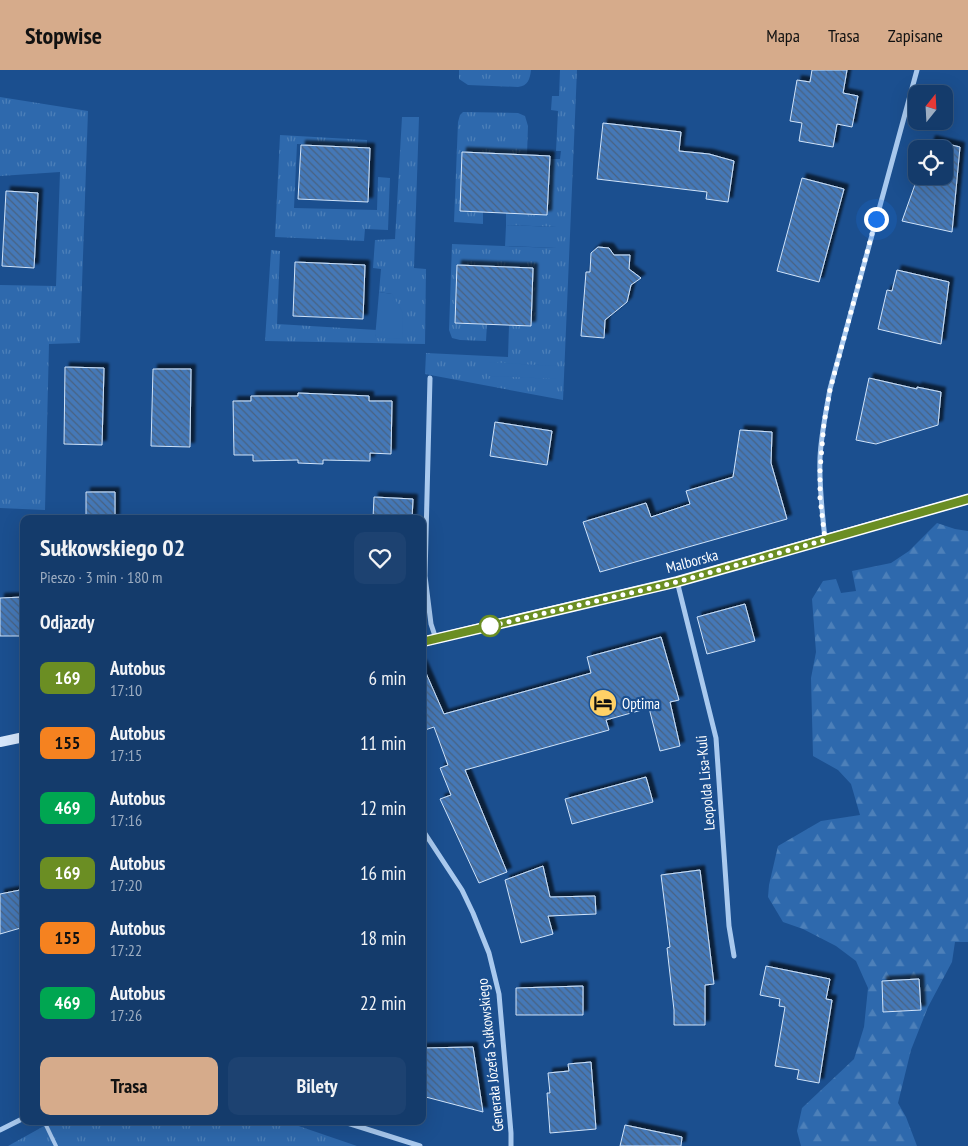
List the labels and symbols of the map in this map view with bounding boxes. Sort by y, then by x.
north arrow [908,85,952,130]
your location [864,207,889,232]
street label: Malborska [664,545,720,577]
unlabelled marker [479,615,501,637]
hotel icon: Optima [588,688,618,718]
place label: Optima [622,694,660,713]
street label: Leopolda Lisa-Kuli [691,735,719,831]
street label: Generała Józefa Sułkowskiego [473,977,507,1133]

